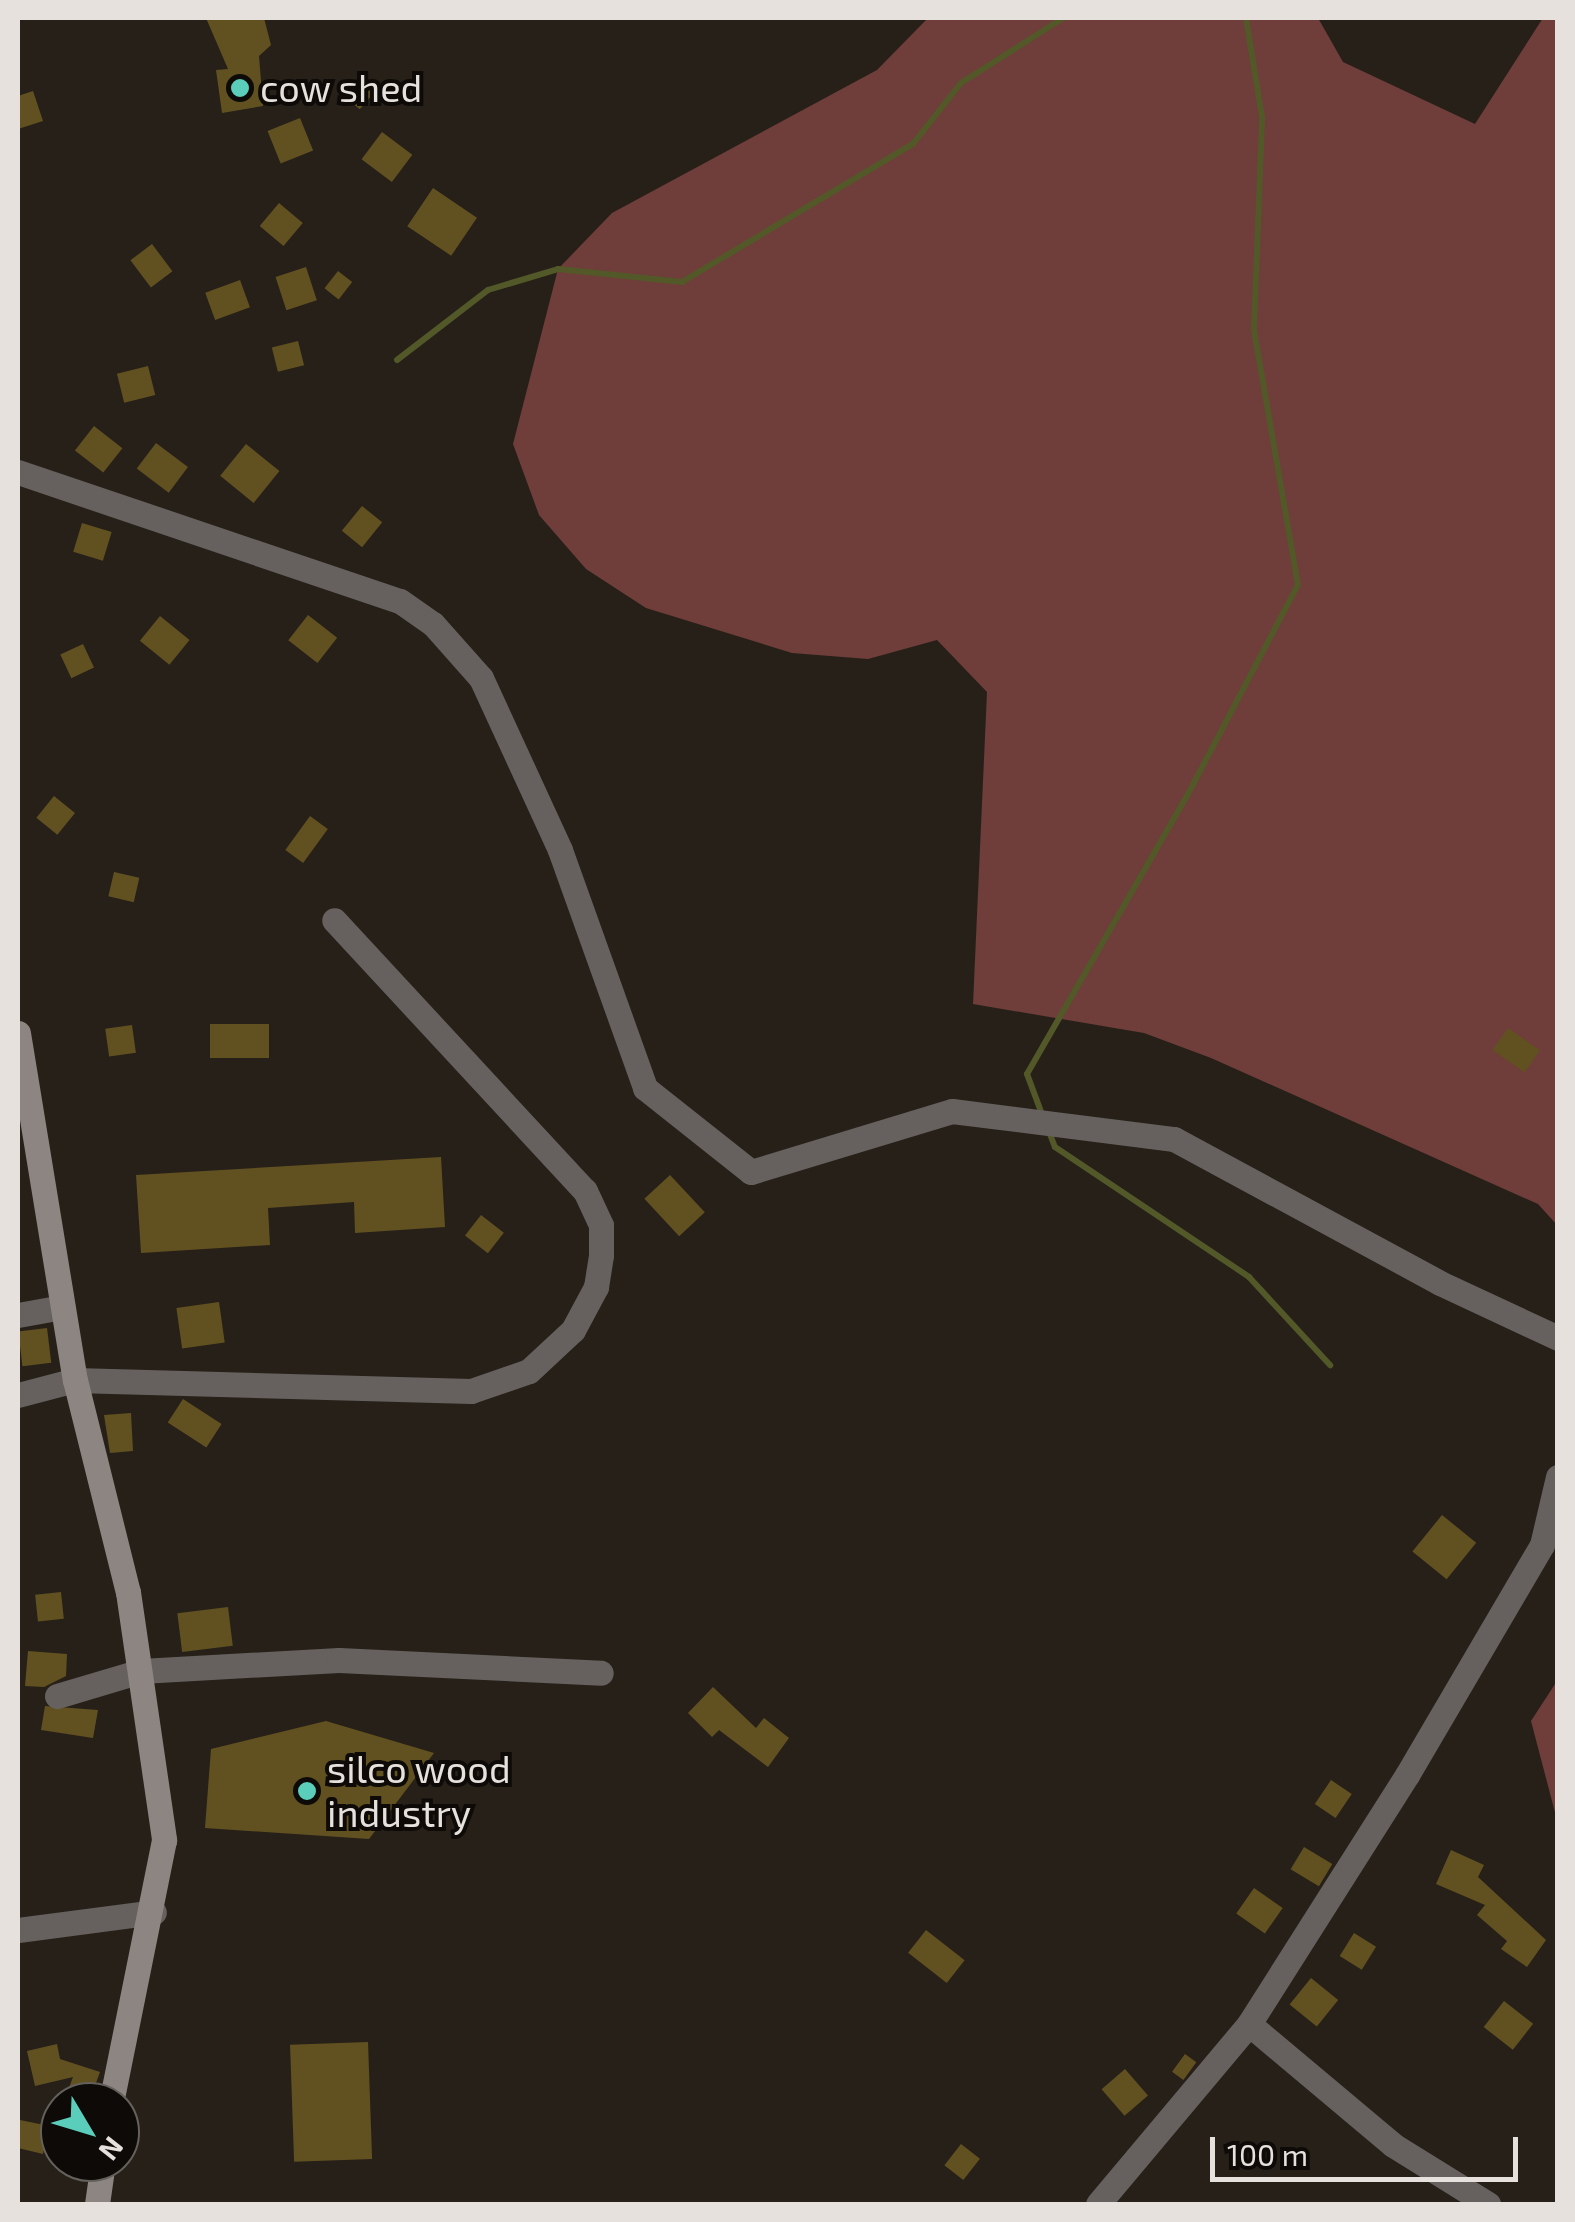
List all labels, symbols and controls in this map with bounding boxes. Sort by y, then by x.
place label: cow shed [260,65,423,111]
marker: cow shed [229,77,251,99]
place label: silco wood industry [327,1746,511,1836]
marker: silco wood industry [296,1780,318,1802]
north arrow [40,2082,140,2182]
scale bar [1215,2117,1522,2179]
text: N [92,2131,132,2168]
text: 100 m [1227,2136,1308,2172]

